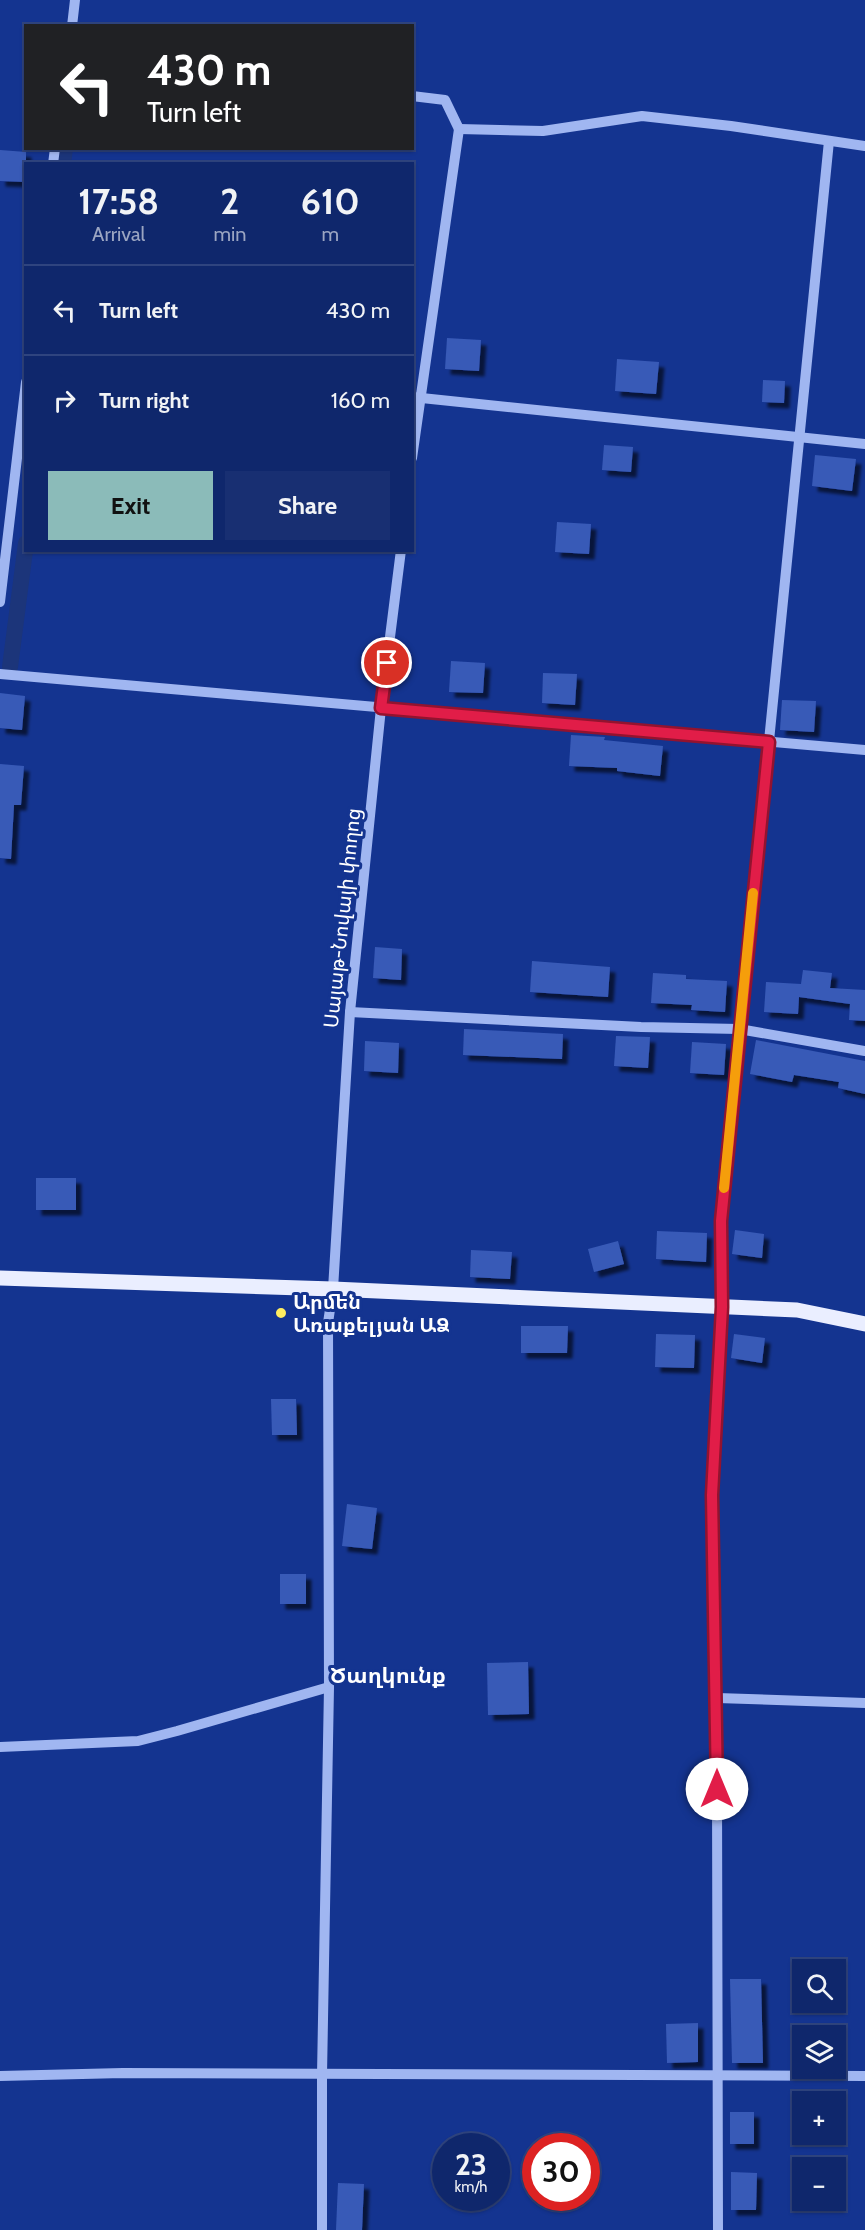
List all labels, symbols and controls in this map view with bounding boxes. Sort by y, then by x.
text: 430 m [147,44,271,96]
icon: left [48,48,126,126]
text: Turn left [147,96,241,129]
text: 17:58 [78,179,159,223]
text: 2 [220,179,239,223]
text: 610 [301,179,360,223]
text: Arrival [92,222,145,246]
text: min [213,222,246,246]
text: m [321,222,339,246]
icon: left [48,294,81,327]
text: Turn left [99,297,178,324]
text: 430 m [326,297,390,324]
icon: right [48,384,81,417]
text: Turn right [99,387,189,414]
text: 160 m [331,387,390,414]
button: Exit [48,471,213,540]
button: Share [225,471,390,540]
pin [361,637,412,688]
icon: arrive [370,646,403,679]
street label: Սայաթ-Նովայի փողոց [319,807,365,1029]
place label: Արմեն Առաքելյան ԱՁ [293,1290,450,1337]
marker: Արմեն Առաքելյան ԱՁ [274,1306,288,1320]
district label: Ծաղկունք [330,1662,446,1689]
position arrow [685,1757,749,1821]
map controls [792,1959,846,2211]
button: search [792,1959,846,2013]
button: layers [792,2025,846,2079]
button: + [792,2091,846,2145]
speed limit sign: 30 [522,2133,600,2211]
text: 23 [455,2146,487,2183]
button: − [792,2157,846,2211]
text: km/h [455,2178,487,2196]

